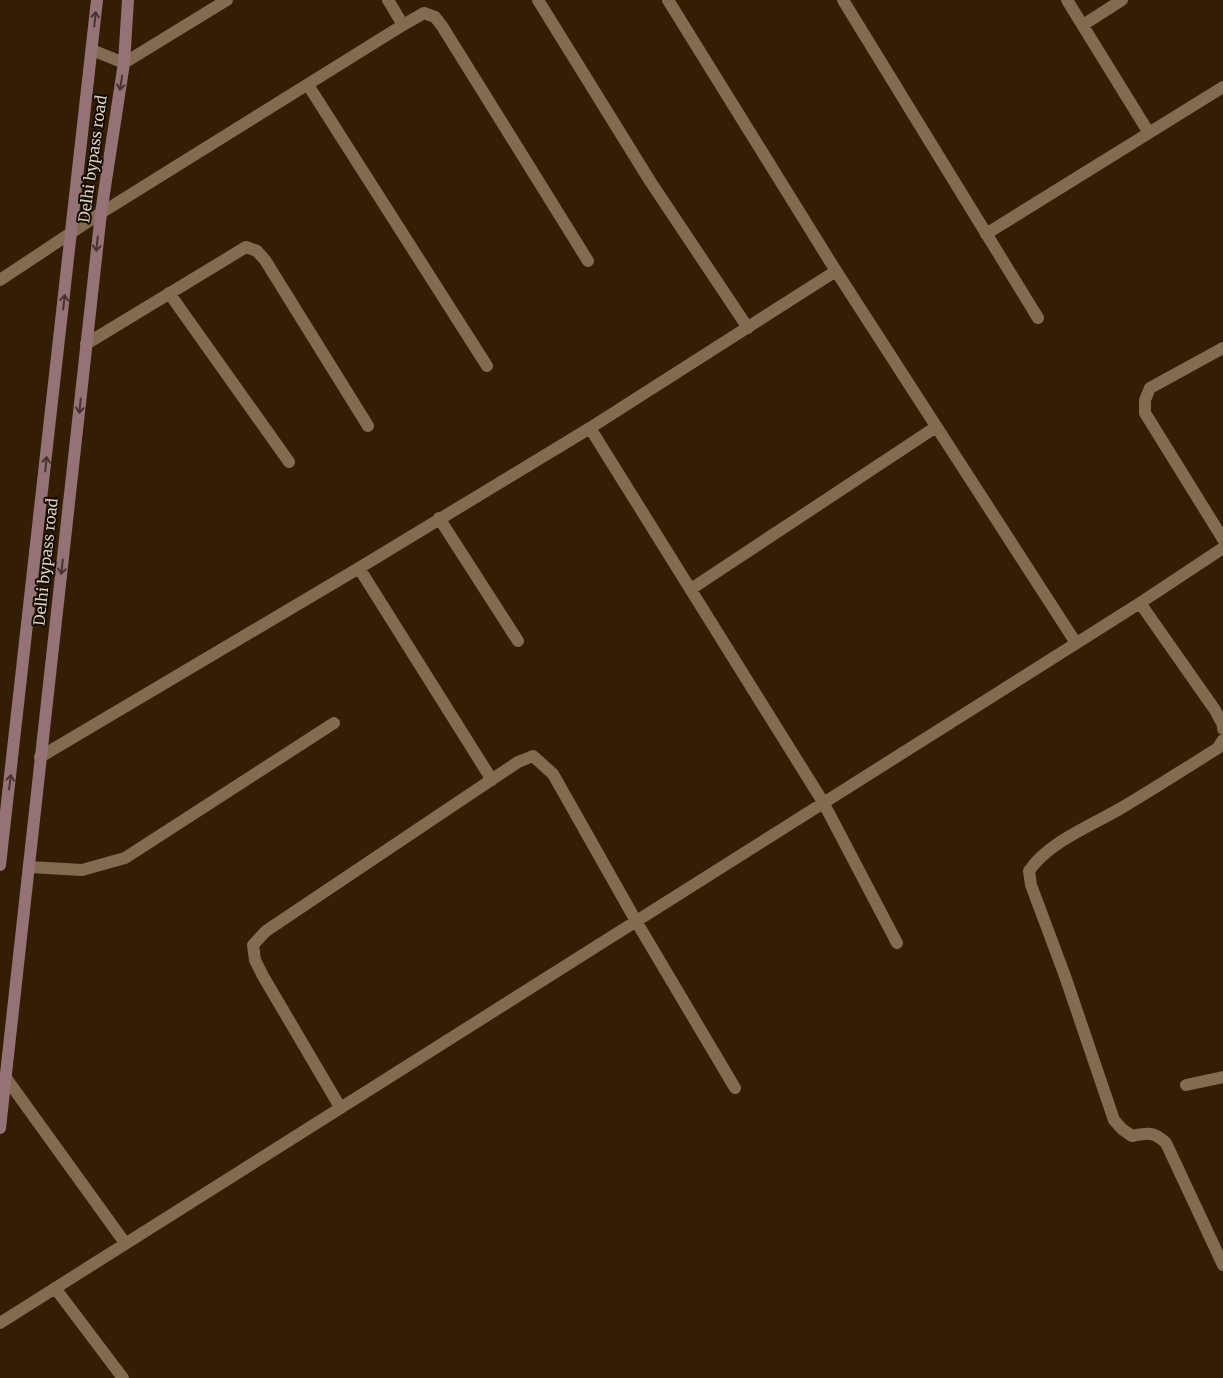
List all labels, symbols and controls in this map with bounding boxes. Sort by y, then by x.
one-way arrow [90,11,100,27]
one-way arrow [115,75,125,91]
street label: Delhi bypass road [74,94,111,224]
one-way arrow [92,236,102,252]
one-way arrow [59,295,69,311]
one-way arrow [75,397,85,413]
one-way arrow [41,456,51,472]
street label: Delhi bypass road [29,497,62,627]
one-way arrow [57,559,67,575]
one-way arrow [5,774,15,790]

